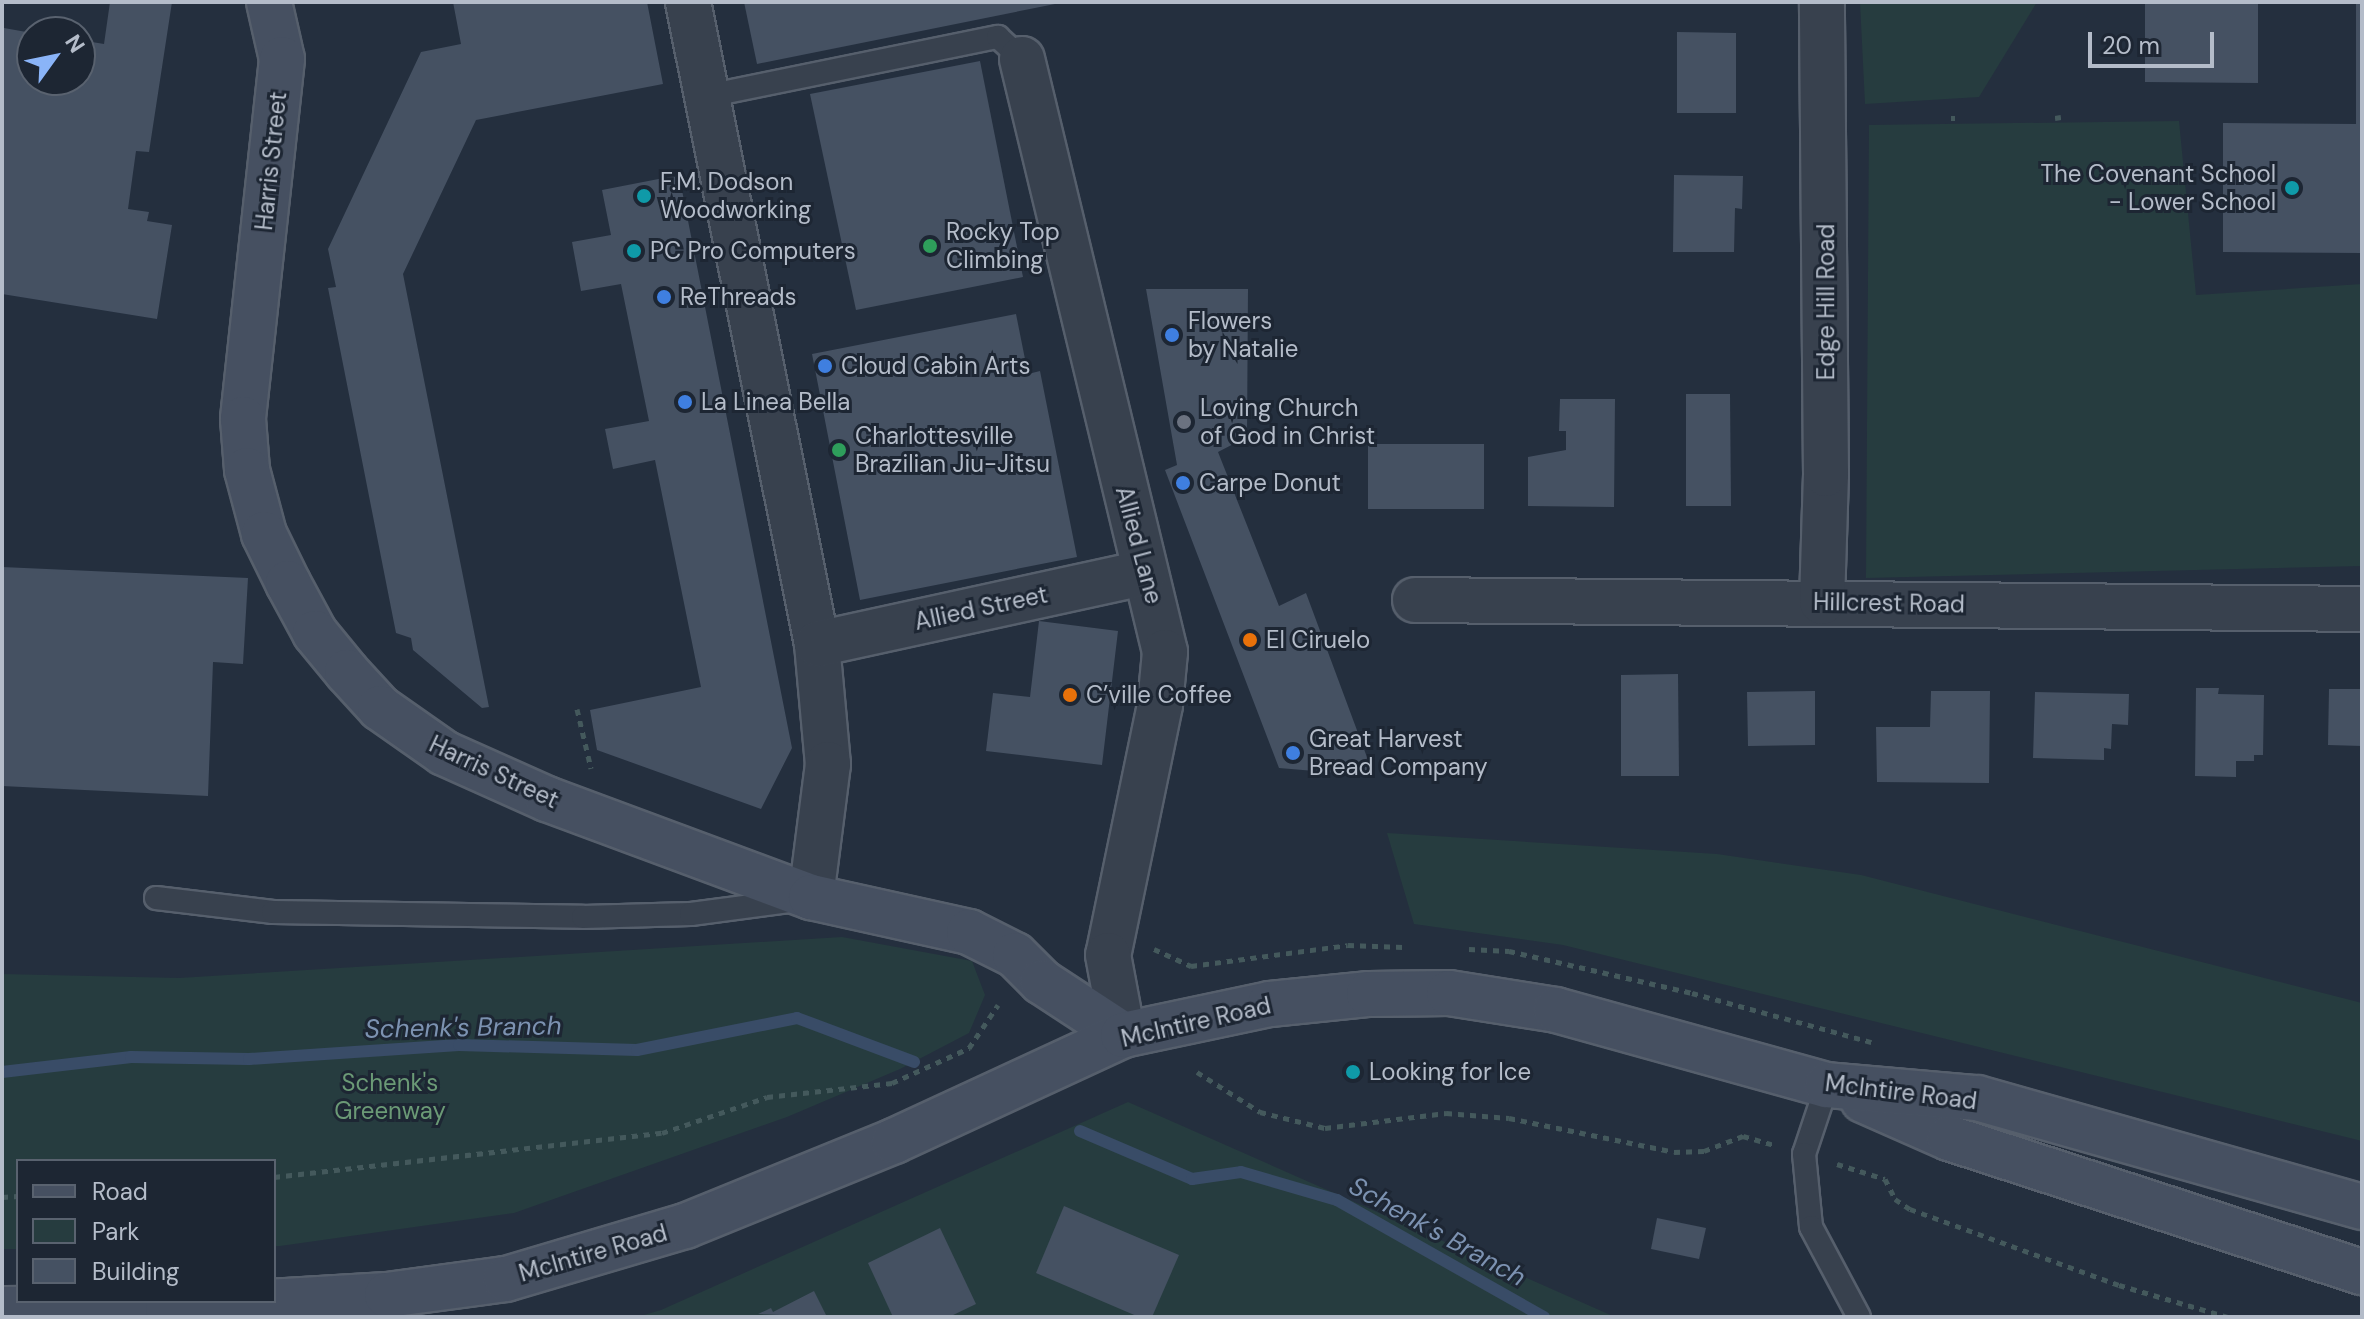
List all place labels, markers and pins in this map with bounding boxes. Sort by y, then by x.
place label: The Covenant School - Lower School [2041,160,2276,216]
place label: F.M. Dodson Woodworking [660,168,812,224]
marker: The Covenant School - Lower School [2283,179,2301,197]
marker: F.M. Dodson Woodworking [635,187,653,205]
place label: Rocky Top Climbing [946,218,1060,274]
place label: PC Pro Computers [650,237,856,265]
marker: Rocky Top Climbing [921,237,939,255]
marker: PC Pro Computers [625,242,643,260]
place label: ReThreads [680,283,797,311]
marker: ReThreads [655,288,673,306]
place label: Flowers by Natalie [1188,307,1298,363]
marker: Flowers by Natalie [1163,326,1181,344]
place label: Cloud Cabin Arts [841,352,1030,380]
marker: Cloud Cabin Arts [816,357,834,375]
place label: La Linea Bella [701,388,850,416]
marker: La Linea Bella [676,393,694,411]
place label: Loving Church of God in Christ [1200,394,1375,450]
marker: Loving Church of God in Christ [1175,413,1193,431]
place label: Charlottesville Brazilian Jiu-Jitsu [855,422,1050,478]
marker: Charlottesville Brazilian Jiu-Jitsu [830,441,848,459]
place label: Carpe Donut [1199,469,1341,497]
marker: Carpe Donut [1174,474,1192,492]
place label: El Ciruelo [1266,626,1370,654]
marker: El Ciruelo [1241,631,1259,649]
place label: C’ville Coffee [1086,681,1232,709]
marker: C’ville Coffee [1061,686,1079,704]
place label: Great Harvest Bread Company [1309,725,1488,781]
marker: Great Harvest Bread Company [1284,744,1302,762]
place label: Looking for Ice [1369,1058,1531,1086]
marker: Looking for Ice [1344,1063,1362,1081]

